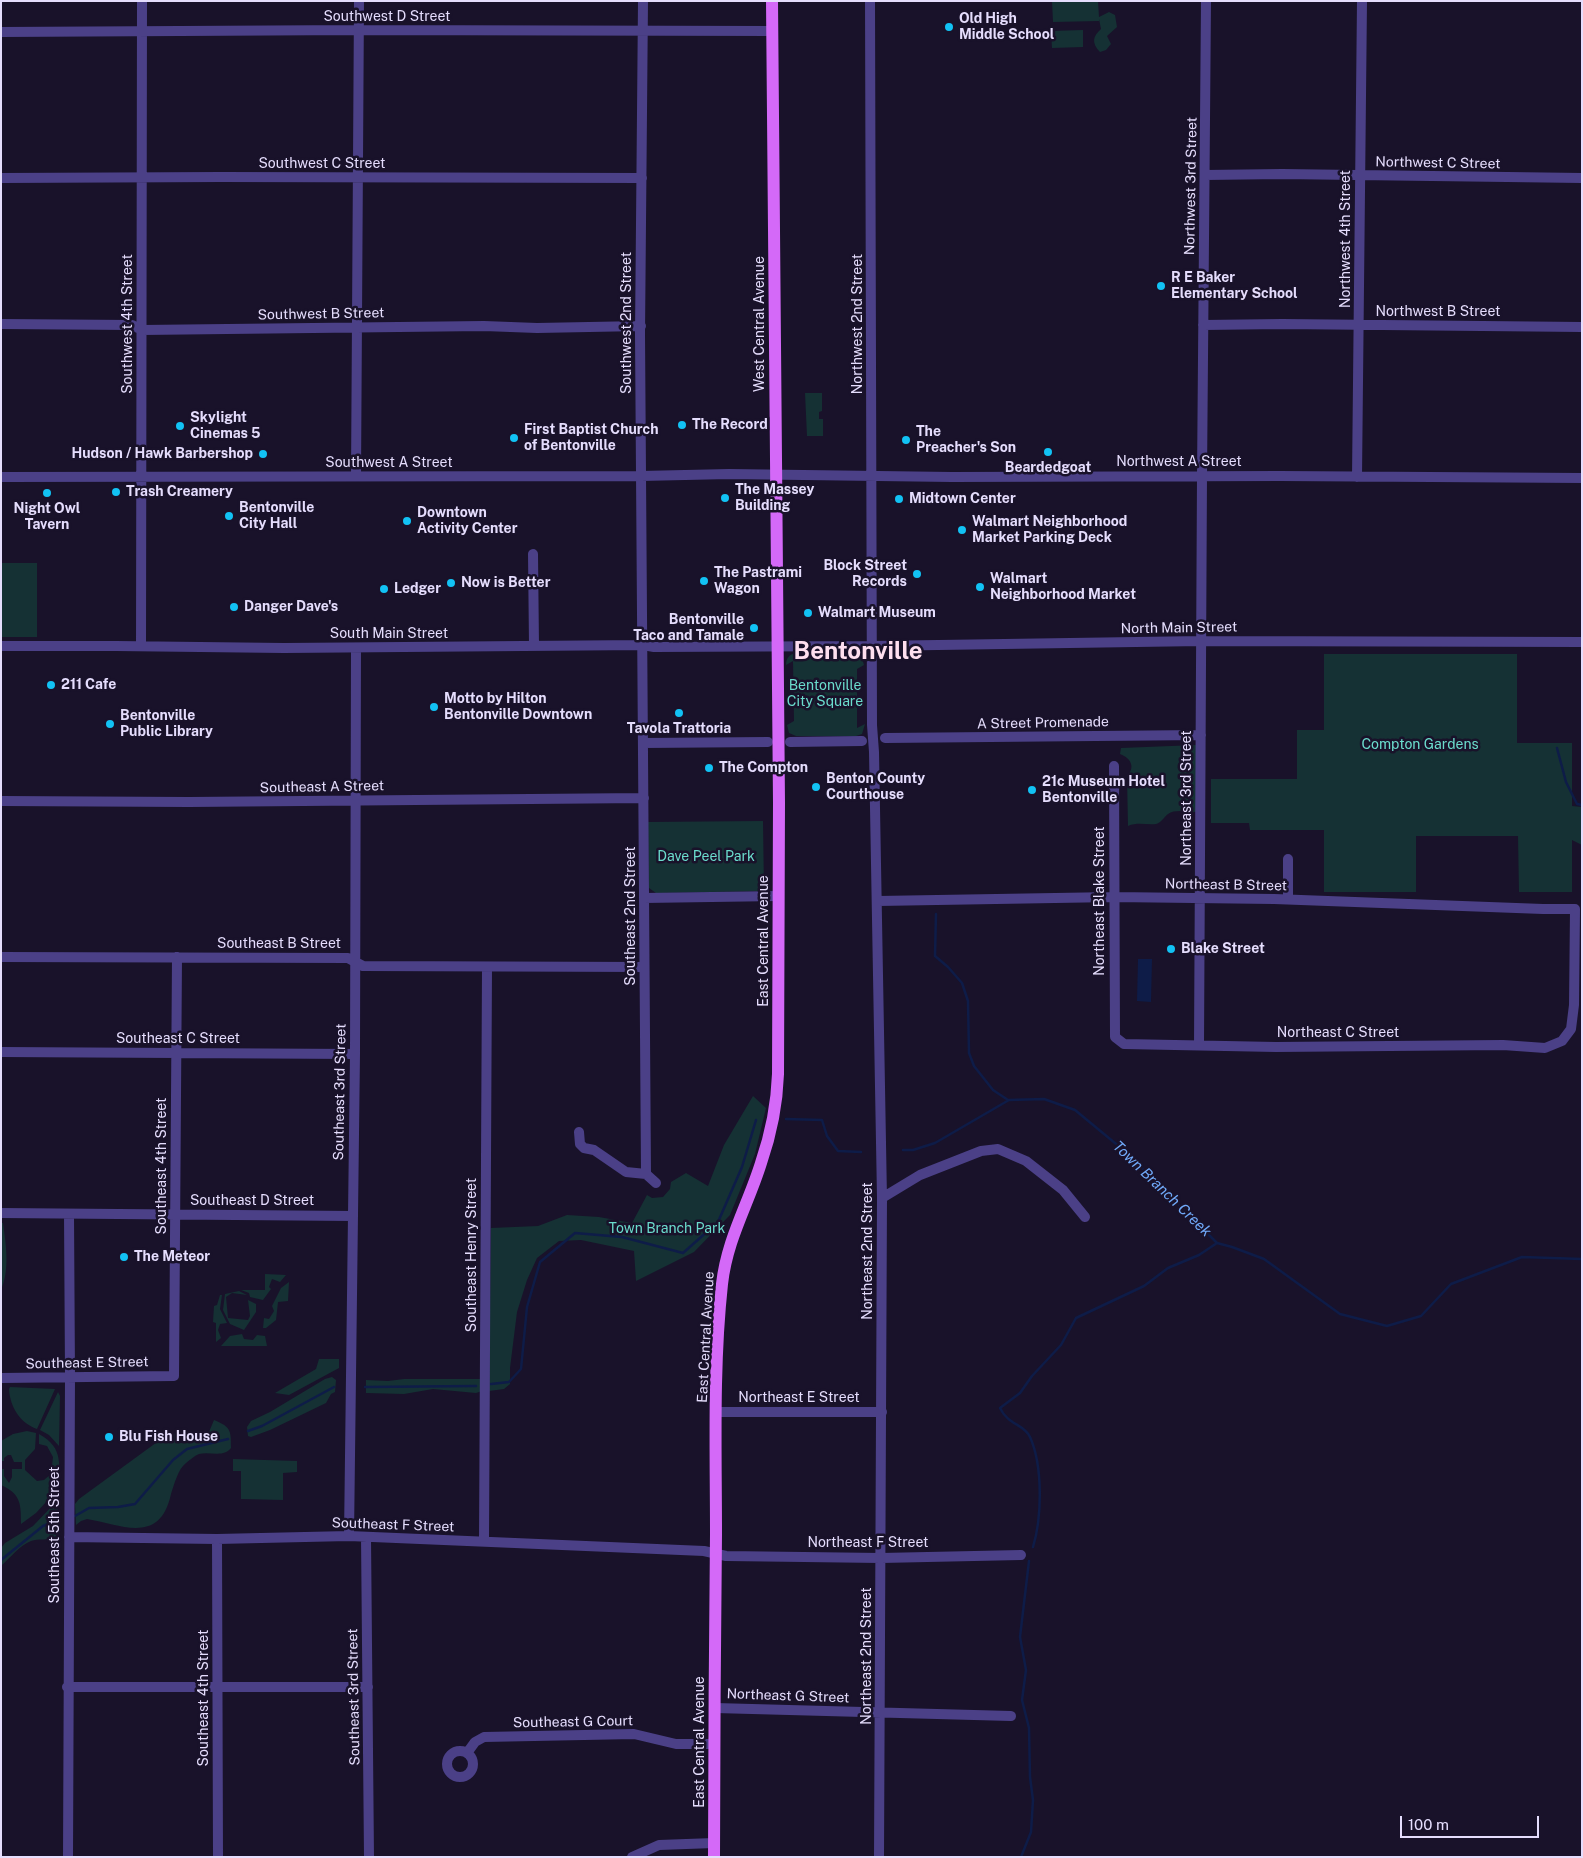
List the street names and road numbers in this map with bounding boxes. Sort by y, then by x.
street label: Southwest D Street [323,9,451,25]
street label: Northwest 3rd Street [1181,117,1201,255]
street label: Northwest C Street [1375,154,1501,172]
street label: Southwest C Street [258,156,386,172]
street label: Northwest 4th Street [1338,170,1354,308]
street label: Southwest 2nd Street [619,252,635,394]
street label: Southwest 4th Street [120,254,136,394]
street label: Northwest 2nd Street [850,254,866,394]
street label: West Central Avenue [752,256,768,392]
street label: Southwest B Street [257,304,385,324]
street label: Northwest B Street [1375,304,1501,320]
street label: Northwest A Street [1116,454,1242,470]
street label: Southwest A Street [325,455,453,471]
street label: North Main Street [1121,619,1237,637]
street label: South Main Street [330,626,448,642]
street label: A Street Promenade [977,713,1109,733]
street label: Northeast 3rd Street [1179,730,1195,866]
street label: Southeast A Street [260,778,384,796]
street label: Northeast Blake Street [1092,826,1108,976]
street label: Southeast 2nd Street [623,846,639,986]
street label: East Central Avenue [756,875,772,1007]
street label: Northeast B Street [1165,876,1287,894]
street label: Southeast B Street [217,936,341,952]
street label: Southeast 3rd Street [330,1023,350,1161]
street label: Northeast C Street [1277,1025,1399,1041]
street label: Southeast C Street [116,1031,240,1047]
street label: Southeast 4th Street [154,1098,170,1234]
street label: Southeast Henry Street [464,1178,480,1332]
street label: Northeast 2nd Street [860,1182,876,1320]
street label: Southeast D Street [190,1193,314,1209]
street label: East Central Avenue [694,1271,718,1403]
street label: Southeast E Street [25,1354,149,1372]
street label: Northeast E Street [738,1390,860,1406]
street label: Southeast 5th Street [47,1467,63,1603]
street label: Southeast F Street [331,1514,455,1536]
street label: Northeast F Street [807,1535,929,1551]
street label: Northeast 2nd Street [859,1587,875,1725]
street label: Southeast 3rd Street [344,1628,364,1766]
street label: Southeast 4th Street [196,1630,212,1766]
street label: East Central Avenue [692,1676,708,1808]
street label: Northeast G Street [726,1685,850,1707]
street label: Southeast G Court [513,1713,633,1731]

